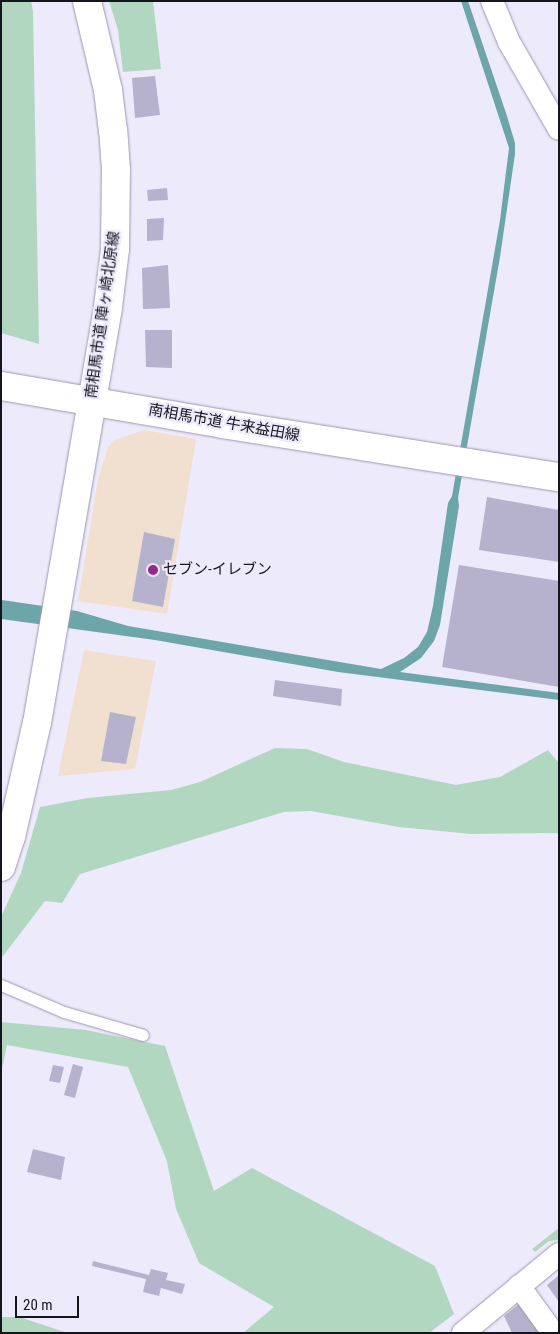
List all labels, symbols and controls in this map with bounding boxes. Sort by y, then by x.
street label: 南相馬市道 陣ヶ崎北原線 [82,230,124,400]
street label: 南相馬市道 牛来益田線 [147,401,301,445]
place label: セブン-イレブン [163,561,272,579]
marker: セブン-イレブン [147,564,159,576]
scale bar [18,1286,81,1318]
text: 20 m [23,1296,53,1314]

